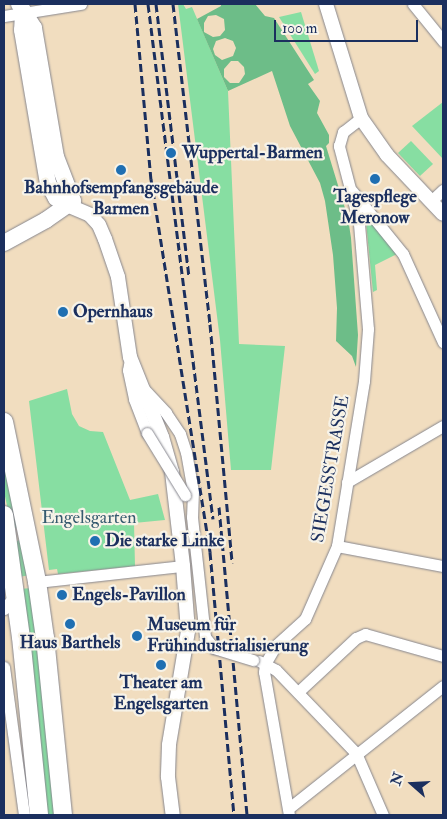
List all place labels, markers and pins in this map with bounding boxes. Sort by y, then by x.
place label: Wuppertal-Barmen [182,142,323,164]
marker: Wuppertal-Barmen [164,146,178,160]
marker: Bahnhofsempfangsgebäude Barmen [115,164,127,176]
marker: Tagespflege Meronow [369,173,381,185]
place label: Bahnhofsempfangsgebäude Barmen [24,178,218,220]
place label: Tagespflege Meronow [333,187,417,230]
place label: Opernhaus [73,301,153,323]
marker: Opernhaus [57,306,69,318]
place label: Die starke Linke [105,530,224,552]
marker: Die starke Linke [89,535,101,547]
place label: Engels-Pavillon [72,584,186,606]
marker: Engels-Pavillon [56,589,68,601]
place label: Museum für Frühindustrialisierung [147,615,308,658]
marker: Haus Barthels [64,618,76,630]
marker: Museum für Frühindustrialisierung [131,630,143,642]
place label: Haus Barthels [20,632,120,654]
marker: Theater am Engelsgarten [155,659,167,671]
place label: Theater am Engelsgarten [113,673,209,716]

